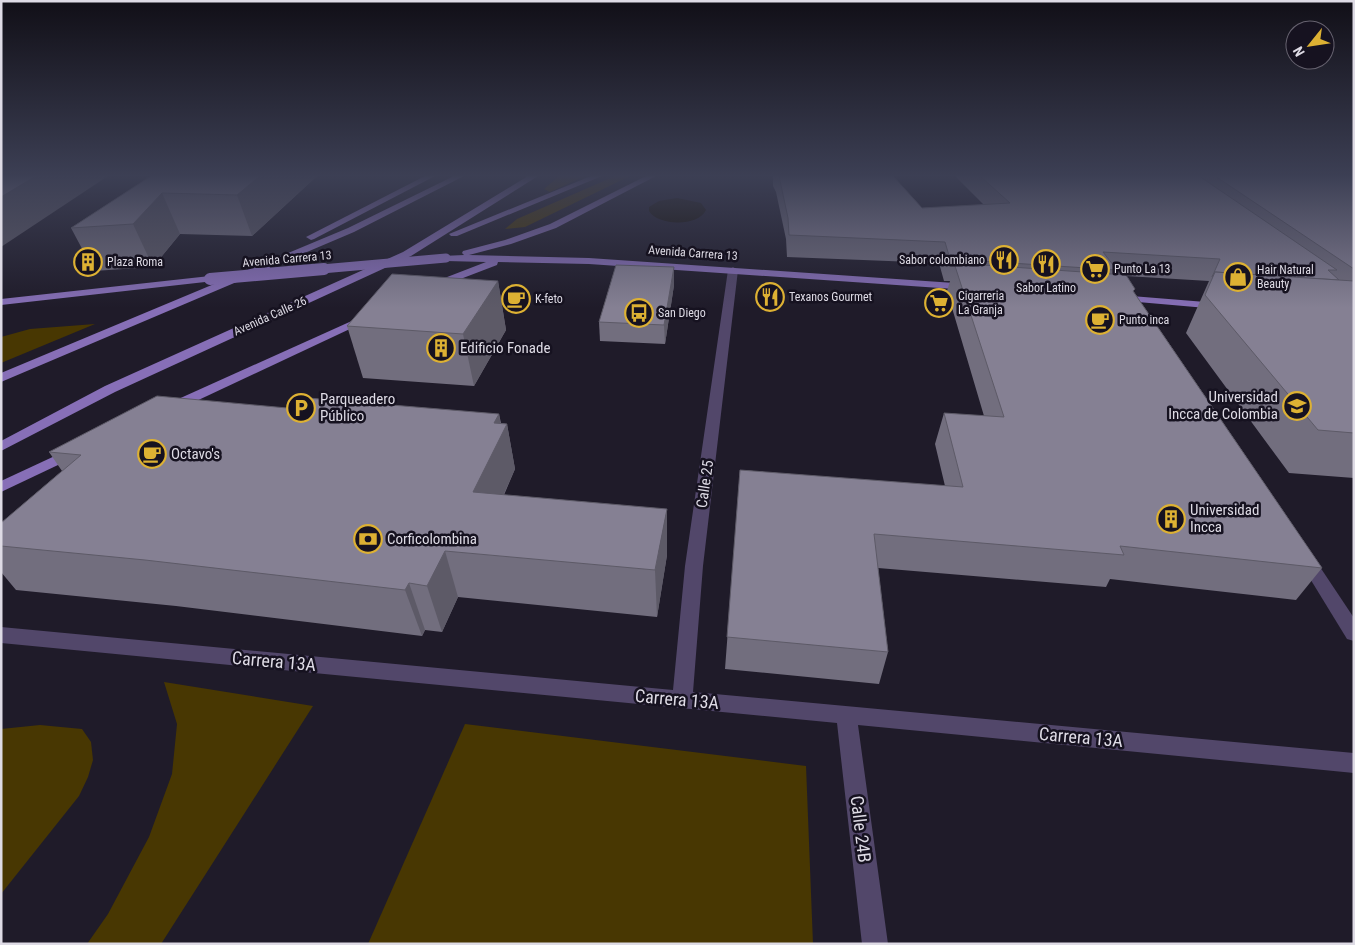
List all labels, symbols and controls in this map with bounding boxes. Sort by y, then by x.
north arrow [1285,20,1335,70]
text: N [1290,44,1308,59]
street label: Avenida Carrera 13 [648,243,738,263]
restaurant icon: Sabor colombiano [989,245,1019,275]
building icon: Plaza Roma [73,247,103,277]
street label: Avenida Carrera 13 [242,248,332,270]
restaurant icon: Sabor Latino [1031,249,1061,279]
place label: Sabor colombiano [899,253,985,267]
supermarket icon: Punto La 13 [1080,254,1110,284]
place label: Plaza Roma [107,255,163,269]
place label: Punto La 13 [1114,262,1171,276]
shop icon: Hair Natural Beauty [1223,262,1253,292]
place label: Hair Natural Beauty [1257,263,1314,291]
place label: Sabor Latino [1016,281,1076,295]
restaurant icon: Texanos Gourmet [755,282,785,312]
cafe icon: K-feto [501,284,531,314]
supermarket icon: Cigarreria La Granja [924,288,954,318]
place label: Cigarreria La Granja [958,289,1004,317]
place label: Texanos Gourmet [789,290,873,304]
place label: K-feto [535,292,563,306]
street label: Avenida Calle 26 [231,294,309,338]
bus stop icon: San Diego [624,298,654,328]
cafe icon: Punto inca [1085,305,1115,335]
place label: San Diego [658,306,706,320]
place label: Punto inca [1119,313,1170,327]
building icon: Edificio Fonade [426,333,456,363]
place label: Edificio Fonade [460,339,550,357]
place label: Universidad Incca de Colombia [1168,388,1278,423]
place label: Parqueadero Público [320,390,395,425]
school or university icon: Universidad Incca de Colombia [1282,391,1312,421]
parking icon: Parqueadero Público [286,393,316,423]
cafe icon: Octavo's [137,439,167,469]
place label: Octavo's [171,445,220,463]
street label: Calle 25 [693,459,717,509]
place label: Universidad Incca [1190,501,1259,536]
building icon: Universidad Incca [1156,504,1186,534]
bank icon: Corficolombina [353,524,383,554]
place label: Corficolombina [387,530,477,548]
street label: Carrera 13A [231,647,317,675]
street label: Carrera 13A [634,685,720,713]
street label: Carrera 13A [1038,723,1124,751]
street label: Calle 24B [846,794,876,864]

